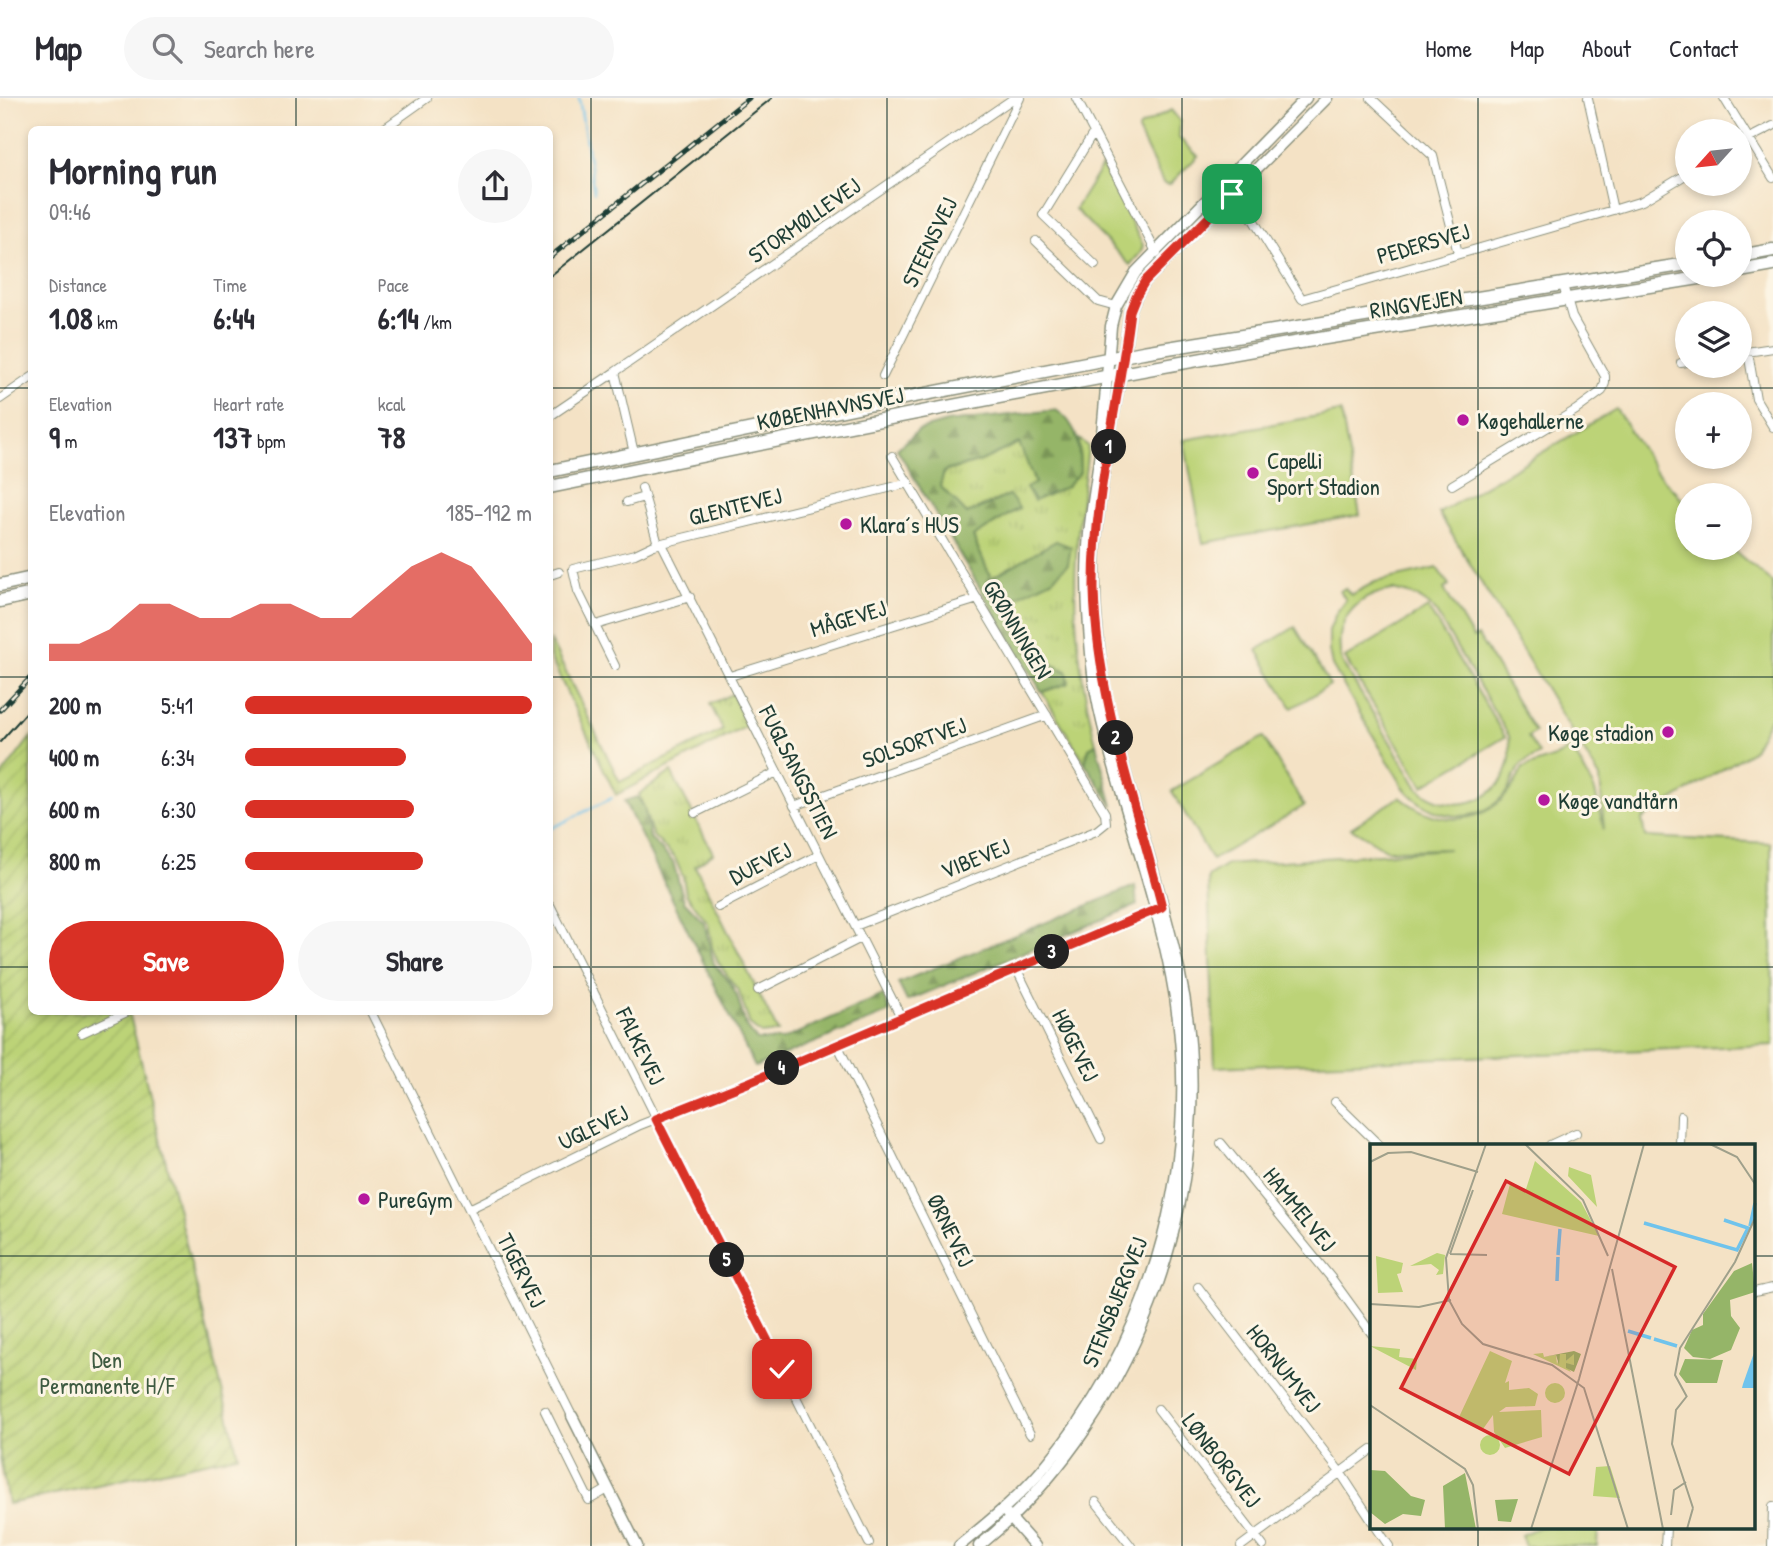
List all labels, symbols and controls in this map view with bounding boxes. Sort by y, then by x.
search box [124,17,614,80]
text: Map [35,26,82,70]
icon: search [148,29,186,67]
text: Search here [204,31,315,66]
text: Home [1425,32,1472,64]
text: Map [1510,32,1544,64]
text: About [1582,32,1631,64]
text: Contact [1669,32,1738,64]
north arrow [1675,119,1752,196]
map controls [1675,119,1752,560]
text: Morning run [49,144,217,196]
button: share [458,149,532,223]
pin [1202,164,1262,224]
street label: STORMØLLEVEJ [742,170,866,270]
icon: arrive [1213,175,1251,213]
street label: STEENSVEJ [894,192,964,292]
text: 09:46 [49,196,91,227]
button: locate [1675,210,1752,287]
street label: PEDERSVEJ [1373,215,1473,271]
text: Distance [49,272,107,298]
text: Time [213,272,247,298]
text: Pace [378,272,409,298]
street label: RINGVEJEN [1368,280,1464,326]
text: 1.08 [49,298,93,338]
text: 6:44 [213,298,255,338]
text: 6:14 [378,298,419,338]
button: layers [1675,301,1752,378]
text: km [93,309,118,335]
text: /km [419,309,452,335]
street label: KØBENHAVNSVEJ [754,379,906,437]
text: Elevation [49,391,112,417]
text: Heart rate [213,391,284,417]
text: kcal [378,391,405,417]
button: + [1675,392,1752,469]
place label: Køgehallerne [1477,405,1584,436]
marker: Køgehallerne [1455,412,1471,428]
text: 9 [49,417,60,457]
text: 137 [213,417,253,457]
text: 78 [378,417,406,457]
text: m [60,428,77,454]
text: bpm [253,428,286,454]
pin: 1 [1092,430,1126,464]
text: 1 [1105,433,1112,459]
place label: Capelli Sport Stadion [1267,445,1380,502]
marker: Capelli Sport Stadion [1245,465,1261,481]
street label: GLENTEVEJ [685,480,785,532]
button: − [1675,483,1752,560]
text: Elevation [49,497,125,528]
text: 185–192 m [446,497,532,528]
place label: Klara´s HUS [860,509,959,540]
marker: Klara´s HUS [838,516,854,532]
street label: GRØNNINGEN [976,574,1060,684]
street label: MÅGEVEJ [806,592,890,644]
text: 200 m [49,690,101,721]
text: 5:41 [161,690,193,721]
street label: FUGLSANGSSTIEN [752,699,846,844]
street label: SOLSORTVEJ [858,709,970,775]
place label: Køge stadion [1548,717,1654,748]
pin: 2 [1098,720,1134,756]
text: 2 [1111,724,1120,750]
marker: Køge stadion [1660,724,1676,740]
text: 400 m [49,742,99,773]
text: 6:34 [161,742,194,773]
place label: Køge vandtårn [1558,785,1678,816]
marker: Køge vandtårn [1536,792,1552,808]
text: 600 m [49,794,100,825]
text: 6:30 [161,794,196,825]
street label: VIBEVEJ [936,830,1014,886]
street label: DUEVEJ [724,834,796,892]
text: 800 m [49,846,101,877]
text: 6:25 [161,846,196,877]
button: Save [49,921,284,1001]
button: Share [298,921,532,1001]
pin: 3 [1034,934,1070,970]
text: 3 [1047,938,1056,964]
street label: FALKEVEJ [609,1001,673,1090]
street label: HØGEVEJ [1045,1004,1107,1086]
pin: 4 [764,1051,800,1086]
text: 4 [778,1054,785,1080]
street label: UGLEVEJ [553,1097,633,1157]
inset map [1370,1144,1756,1528]
street label: HAMMELVEJ [1257,1161,1343,1257]
place label: PureGym [378,1184,453,1215]
street label: ØRNEVEJ [920,1188,982,1272]
marker: PureGym [356,1191,372,1207]
street label: TIGERVEJ [490,1228,554,1312]
street label: STENSBJERGVEJ [1074,1232,1154,1372]
pin: 5 [710,1242,744,1278]
text: 5 [722,1246,731,1272]
street label: HORNUMVEJ [1240,1317,1328,1419]
pin [752,1339,812,1399]
park label: Den Permanente H/F [39,1344,176,1401]
icon: check [763,1350,801,1388]
street label: LØNBORGVEJ [1175,1407,1269,1513]

